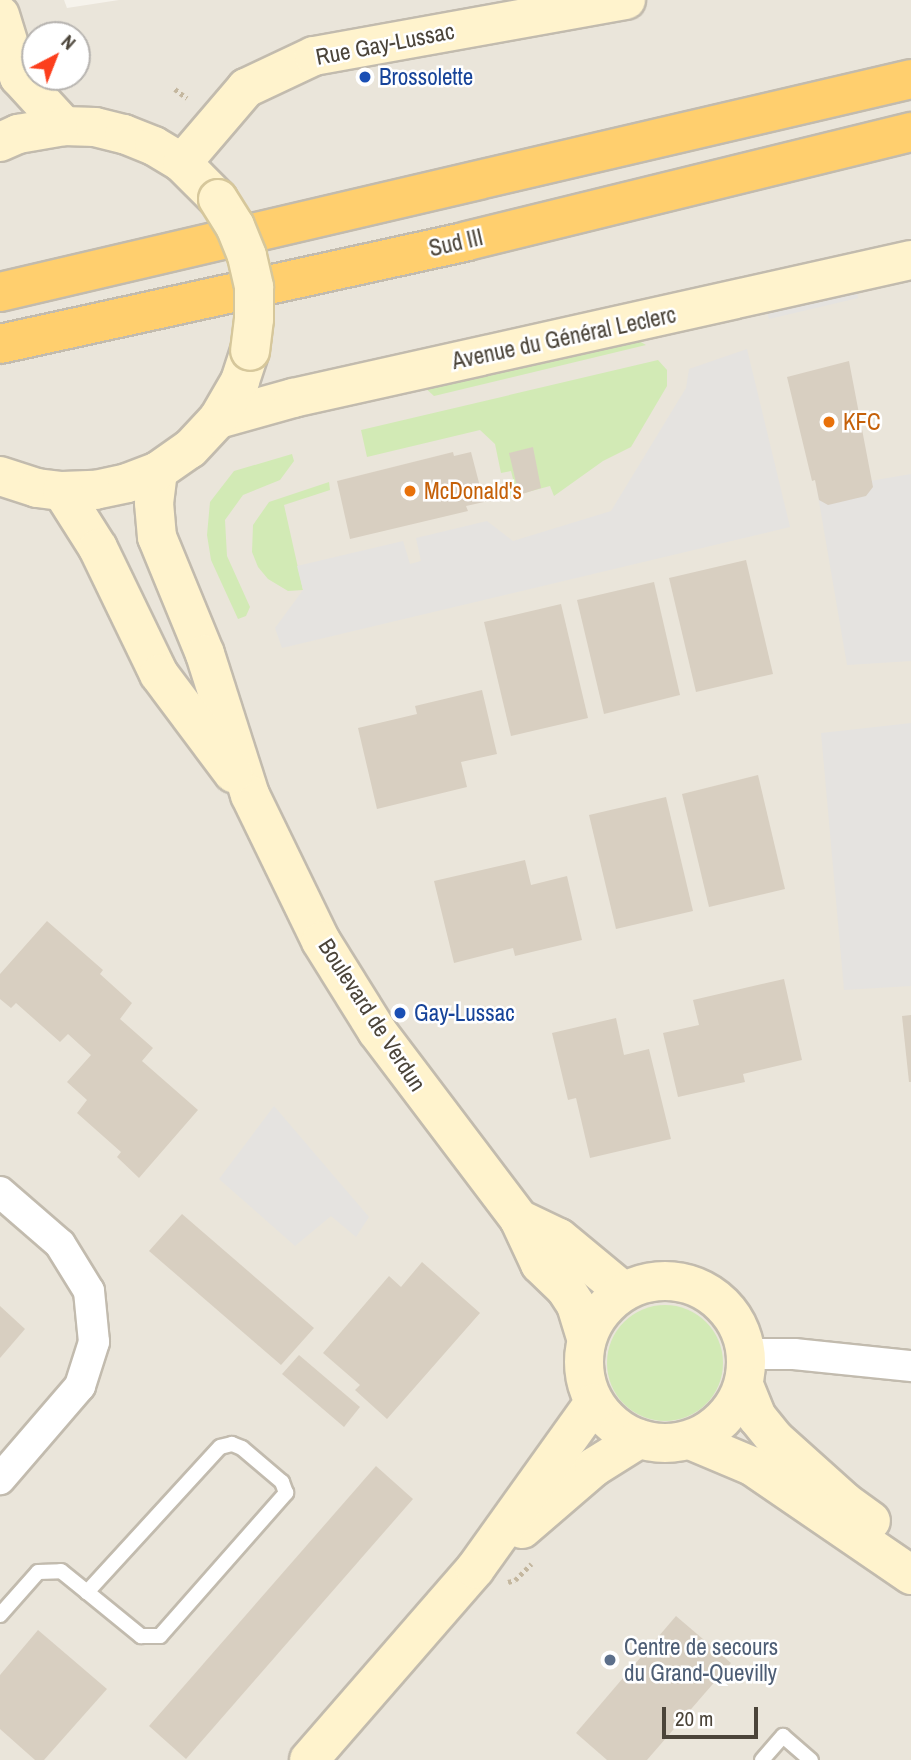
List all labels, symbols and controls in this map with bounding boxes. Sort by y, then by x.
street label: Rue Gay-Lussac [313,17,457,71]
north arrow [21,21,91,91]
text: N [56,28,82,55]
place label: Brossolette [379,63,473,91]
marker: Brossolette [357,69,373,85]
street label: Sud III [426,223,486,263]
street label: Avenue du Général Leclerc [450,301,678,375]
place label: KFC [843,408,881,436]
marker: KFC [821,414,837,430]
place label: McDonald's [424,477,522,505]
marker: McDonald's [402,483,418,499]
street label: Boulevard de Verdun [312,934,432,1096]
place label: Gay-Lussac [414,999,515,1027]
marker: Gay-Lussac [392,1005,408,1021]
place label: Centre de secours du Grand-Quevilly [624,1633,778,1687]
marker: Centre de secours du Grand-Quevilly [602,1652,618,1668]
scale bar [666,1694,762,1738]
text: 20 m [675,1704,713,1733]

